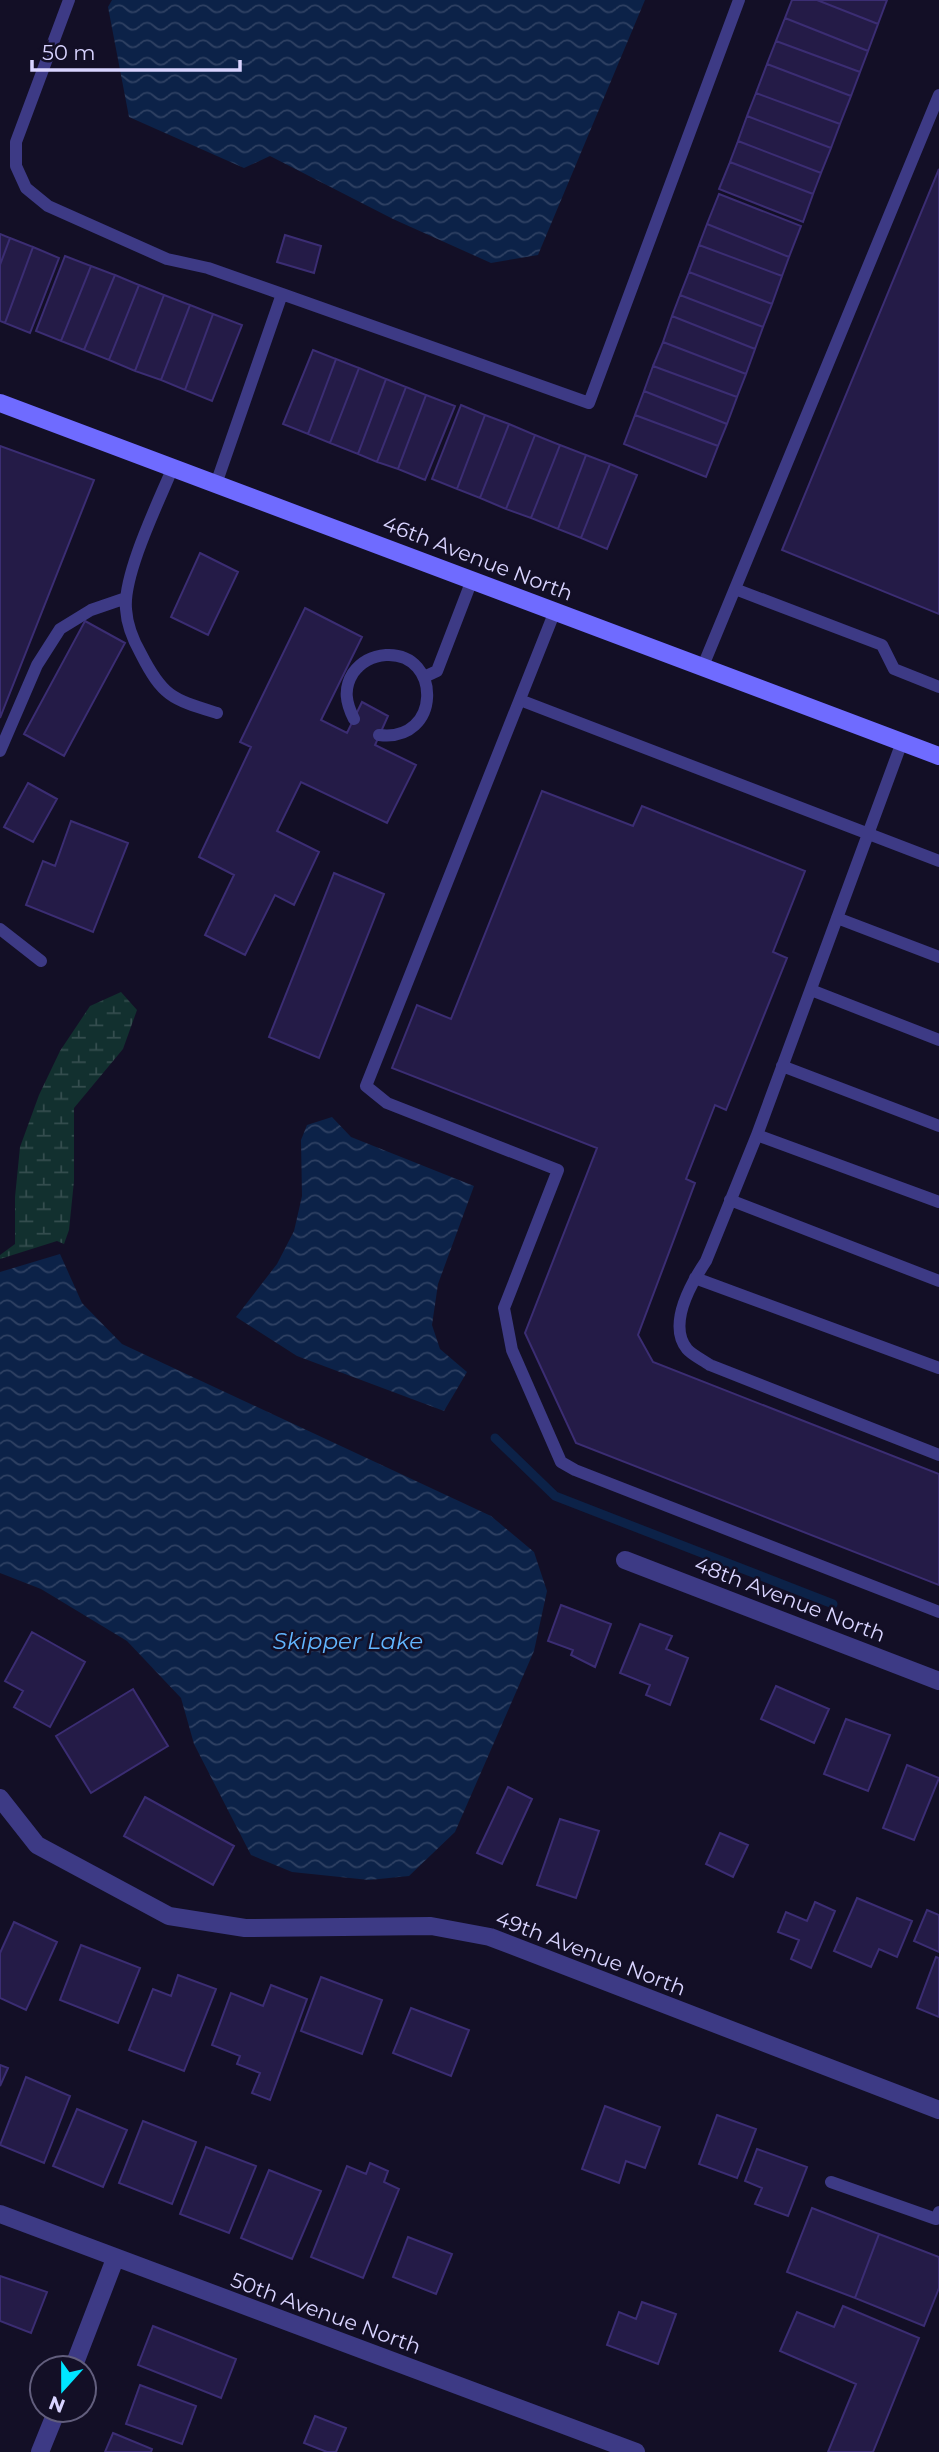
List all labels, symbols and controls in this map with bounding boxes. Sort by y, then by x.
scale bar [32,28,240,72]
text: 50 m [42,40,96,65]
street label: 46th Avenue North [380,510,576,606]
street label: 48th Avenue North [691,1551,889,1647]
water label: Skipper Lake [273,1627,423,1655]
street label: 49th Avenue North [493,1905,689,2001]
street label: 50th Avenue North [227,2267,425,2359]
north arrow [28,2354,98,2424]
text: N [46,2391,68,2418]

